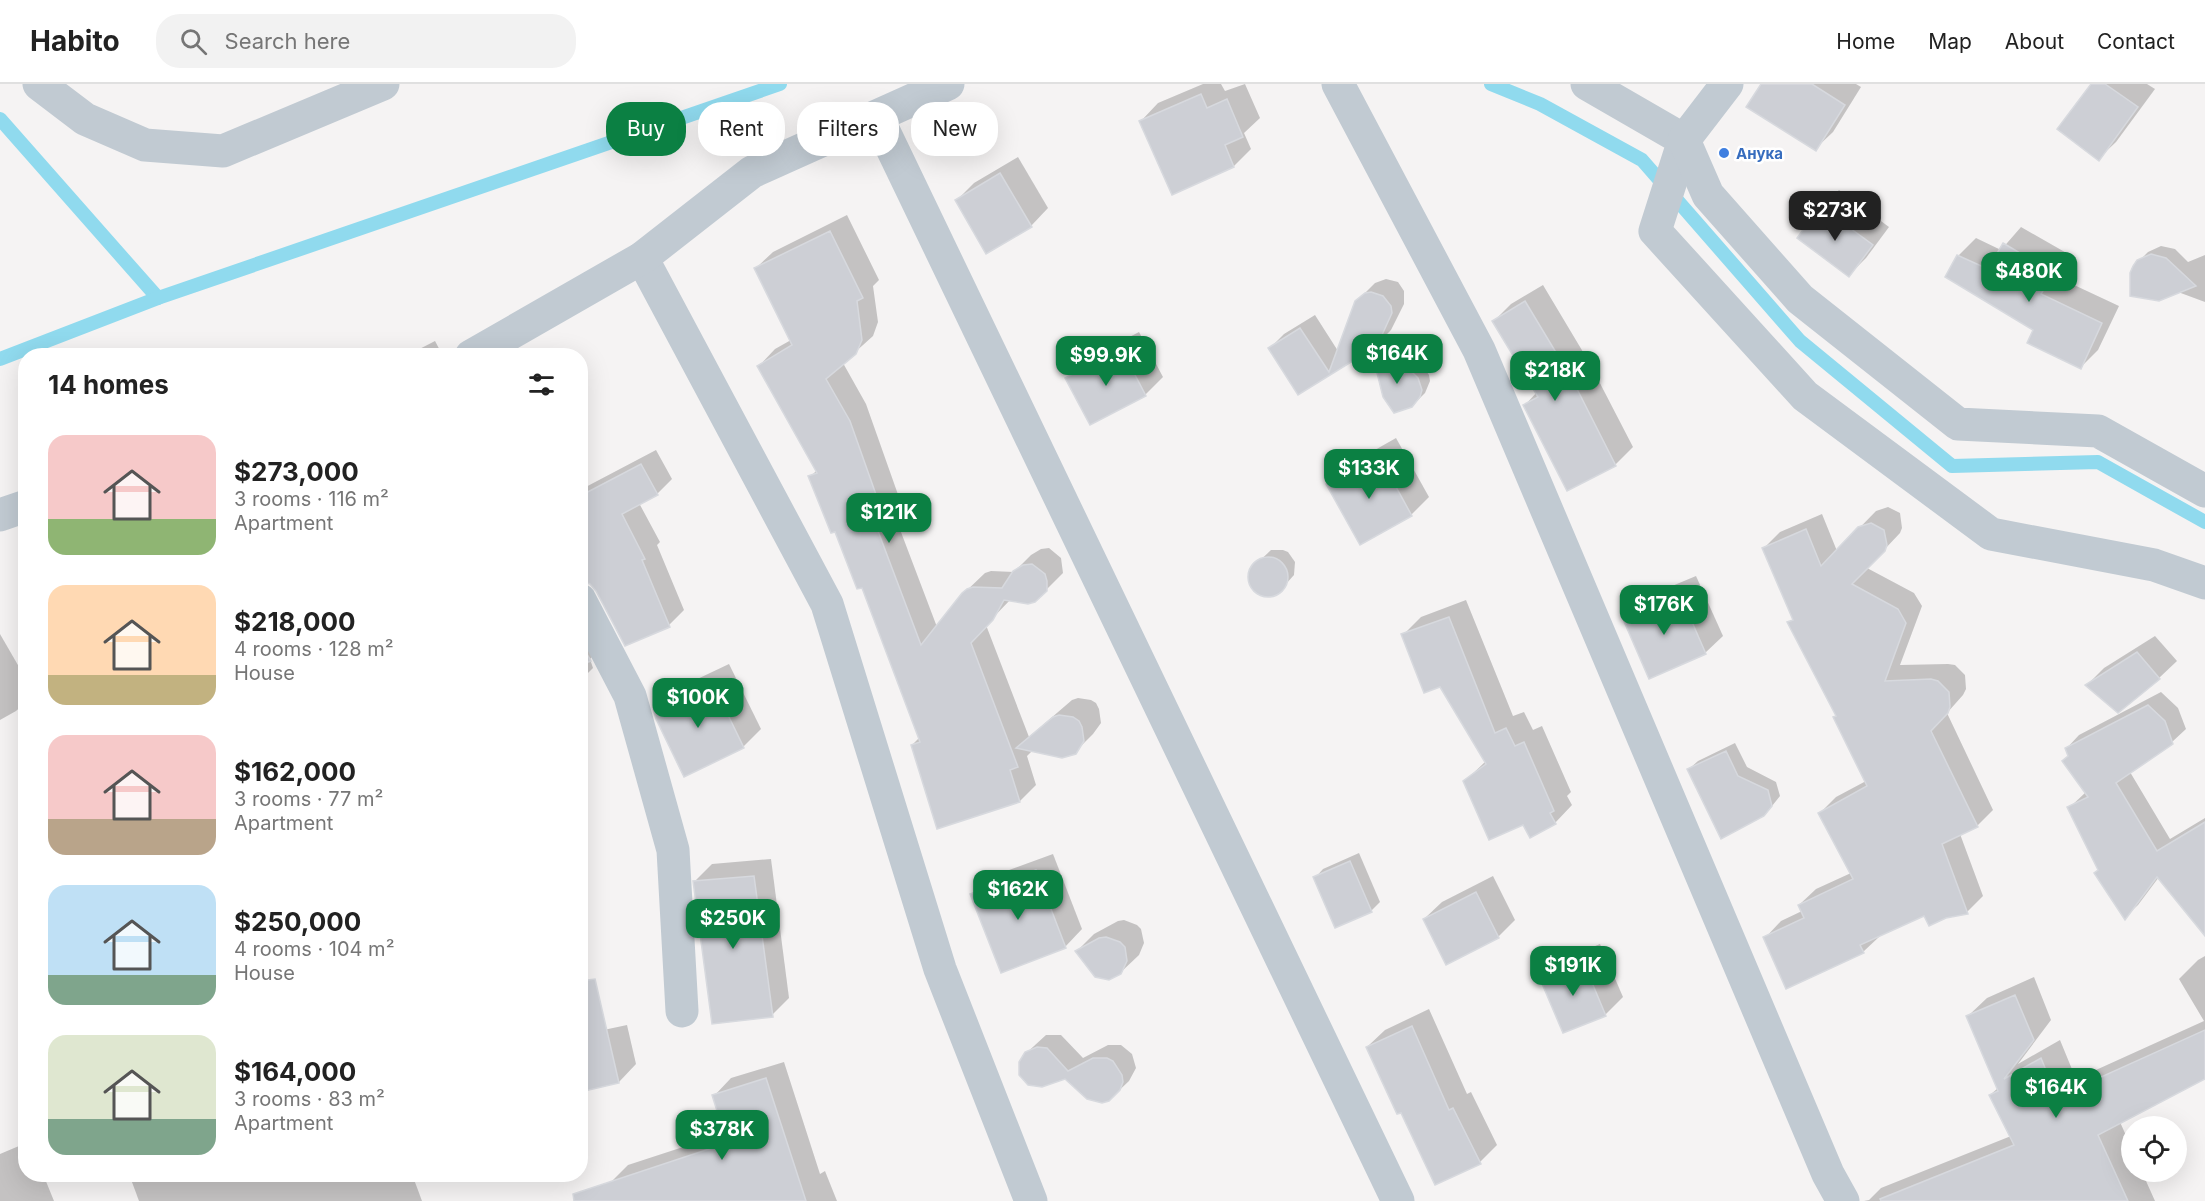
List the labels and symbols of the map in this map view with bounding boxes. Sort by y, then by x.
place label: Анука [1736,144,1783,163]
marker: Анука [1717,146,1731,160]
pin: $273K [1793,191,1877,242]
pin: $480K [1987,252,2071,303]
pin: $164K [1355,334,1439,385]
pin: $99.9K [1057,336,1155,387]
pin: $218K [1513,351,1597,402]
pin: $133K [1327,449,1411,500]
pin: $121K [847,493,931,544]
pin: $176K [1622,585,1706,636]
pin: $100K [656,678,740,729]
pin: $162K [976,870,1060,921]
pin: $250K [691,899,775,950]
pin: $191K [1531,946,1615,997]
pin: $164K [2014,1068,2098,1119]
pin: $378K [680,1110,764,1161]

